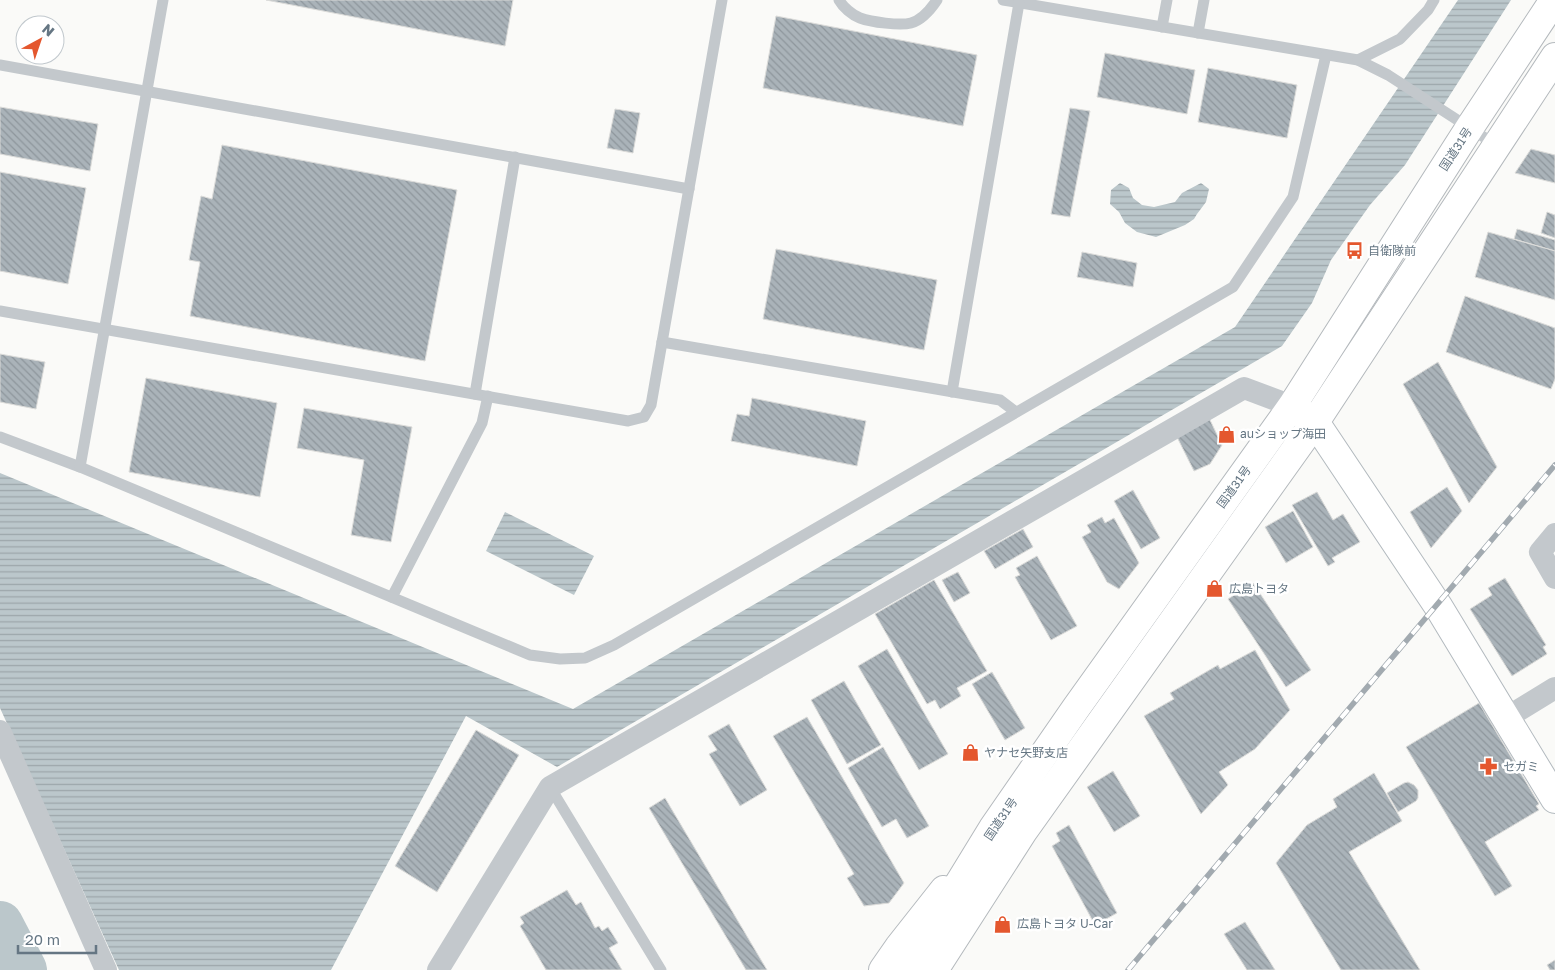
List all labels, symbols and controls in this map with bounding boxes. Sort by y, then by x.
north arrow [15,15,65,65]
text: N [39,20,58,40]
street label: 国道31号 [1436,124,1475,173]
bus stop icon: 自衛隊前 [1344,241,1364,261]
place label: 自衛隊前 [1368,243,1416,258]
shop icon: auショップ海田 [1216,424,1236,444]
place label: auショップ海田 [1240,426,1326,441]
street label: 国道31号 [1213,463,1254,511]
shop icon: 広島トヨタ [1205,579,1225,599]
place label: 広島トヨタ [1229,581,1289,596]
shop icon: ヤナセ矢野支店 [960,743,980,763]
place label: ヤナセ矢野支店 [984,745,1068,760]
pharmacy icon: セガミ [1479,757,1499,777]
place label: セガミ [1503,759,1539,774]
street label: 国道31号 [981,794,1020,843]
shop icon: 広島トヨタ U-Car [993,914,1013,934]
place label: 広島トヨタ U-Car [1017,916,1113,931]
scale bar [18,922,95,954]
text: 20 m [25,930,60,948]

